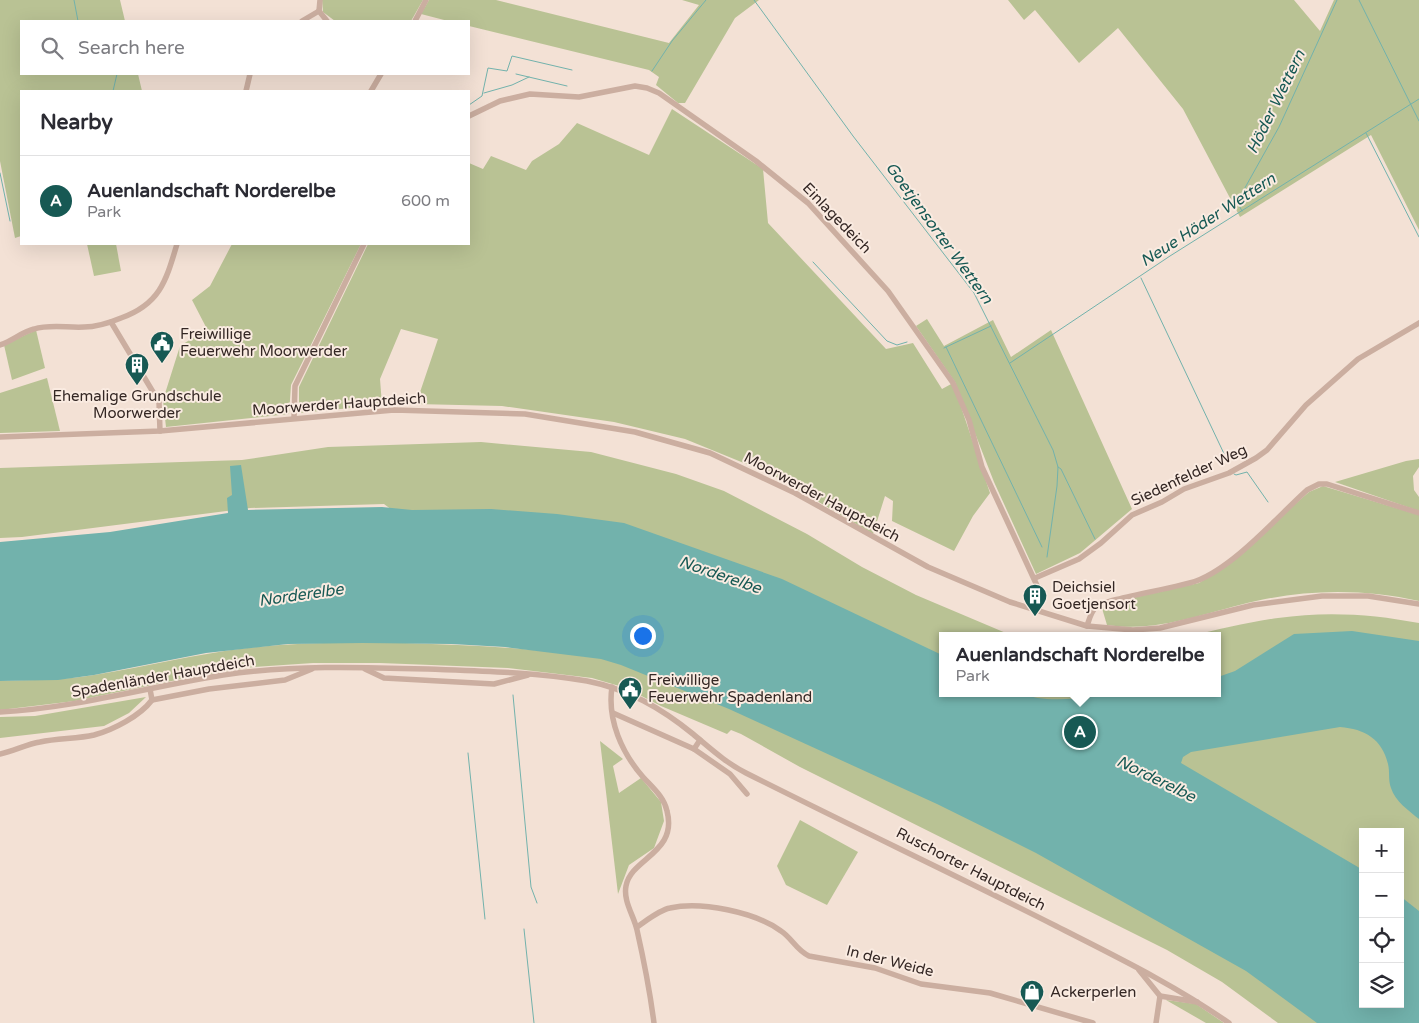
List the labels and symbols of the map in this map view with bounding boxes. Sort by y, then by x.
water label: Höder Wettern [1242,46,1310,157]
water label: Goetjensorter Wettern [881,158,998,309]
water label: Neue Höder Wettern [1137,168,1280,271]
street label: Einlagedeich [799,179,875,257]
place label: Freiwillige Feuerwehr Moorwerder [180,325,347,360]
public building icon: Freiwillige Feuerwehr Moorwerder [149,330,175,364]
building icon: Ehemalige Grundschule Moorwerder [124,352,150,386]
place label: Ehemalige Grundschule Moorwerder [52,387,222,422]
street label: Moorwerder Hauptdeich [251,389,427,419]
street label: Siedenfelder Weg [1128,440,1250,510]
street label: Moorwerder Hauptdeich [741,448,903,546]
water label: Norderelbe [676,552,765,599]
place label: Deichsiel Goetjensort [1052,578,1136,613]
water label: Norderelbe [257,579,346,611]
building icon: Deichsiel Goetjensort [1022,583,1048,617]
your location [630,623,656,649]
street label: Spadenländer Hauptdeich [70,651,256,701]
place label: Freiwillige Feuerwehr Spadenland [648,671,812,706]
public building icon: Freiwillige Feuerwehr Spadenland [617,676,643,710]
pin: A [1064,713,1096,751]
water label: Norderelbe [1113,751,1200,807]
street label: Ruschorter Hauptdeich [893,823,1049,915]
street label: In der Weide [844,941,936,981]
shop icon: Ackerperlen [1019,979,1045,1013]
place label: Ackerperlen [1050,983,1136,1001]

